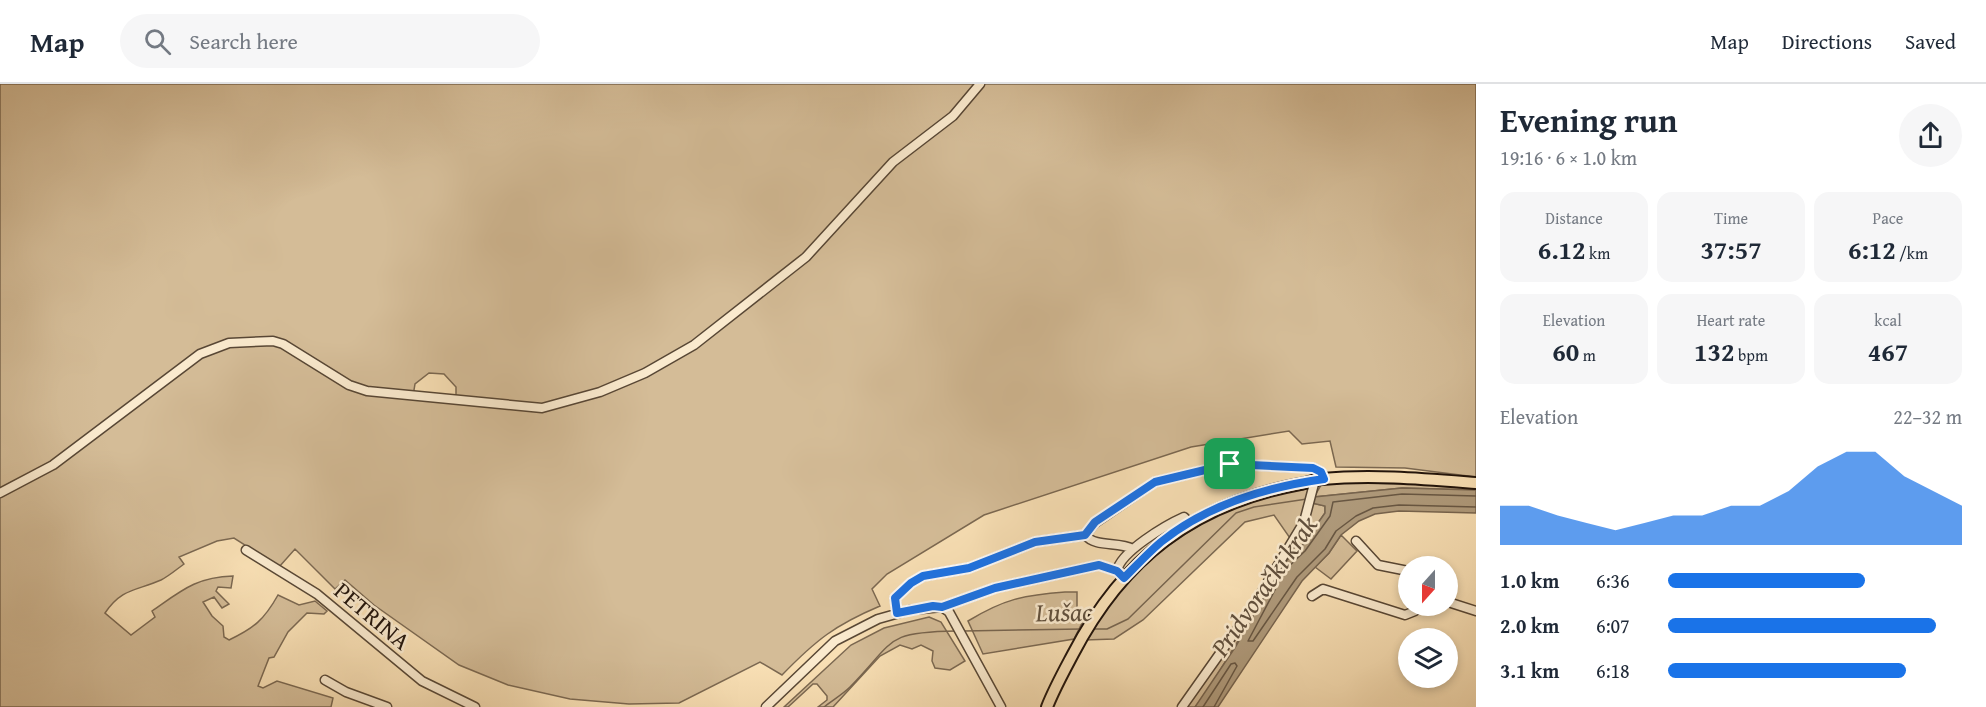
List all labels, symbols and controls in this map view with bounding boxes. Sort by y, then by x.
search box [120,14,540,68]
text: Map [30,21,84,62]
icon: search [141,25,174,58]
text: Search here [189,25,298,57]
text: Map [1710,26,1749,57]
text: Directions [1782,26,1872,57]
text: Saved [1905,26,1956,57]
text: Evening run [1500,96,1677,144]
button: share [1899,104,1962,167]
text: 19:16 · 6 × 1.0 km [1500,143,1637,172]
text: Distance [1545,206,1603,230]
text: Time [1714,206,1748,230]
text: Pace [1873,206,1903,230]
text: 6.12 [1538,230,1586,269]
text: 37:57 [1700,230,1762,269]
text: 6:12 [1848,230,1896,269]
text: km [1586,241,1610,265]
text: /km [1896,241,1928,265]
text: Elevation [1543,308,1605,332]
text: Heart rate [1697,308,1765,332]
text: kcal [1874,308,1902,332]
text: 60 [1552,332,1579,371]
text: 132 [1694,332,1734,371]
text: 467 [1868,332,1908,371]
text: m [1579,343,1596,367]
text: bpm [1734,343,1768,367]
text: Elevation [1500,402,1578,431]
text: 22–32 m [1893,402,1962,431]
pin [1204,438,1255,489]
icon: arrive [1213,447,1246,480]
water label: Pridvorački krak [1200,507,1327,665]
north arrow [1398,556,1458,616]
map controls [1398,556,1458,688]
text: 1.0 km [1500,566,1559,595]
text: 6:36 [1596,566,1630,595]
street label: PETRINA [327,573,418,658]
water label: Lušac [1034,591,1093,632]
text: 2.0 km [1500,611,1559,640]
text: 6:07 [1596,611,1630,640]
button: layers [1398,628,1458,688]
text: 3.1 km [1500,656,1559,685]
text: 6:18 [1596,656,1630,685]

